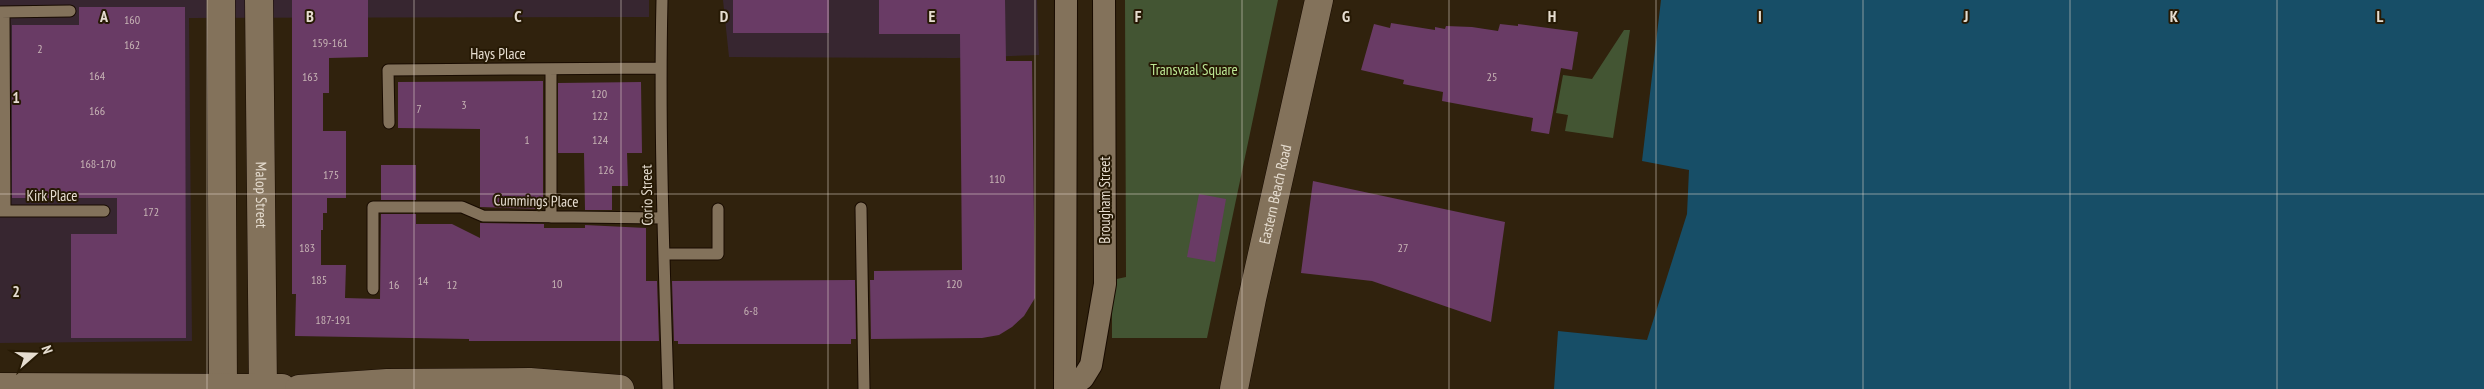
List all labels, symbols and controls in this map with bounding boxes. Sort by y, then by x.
text: A [99,6,109,26]
text: B [306,6,314,26]
text: C [514,6,522,26]
text: D [720,6,729,26]
text: E [929,6,936,26]
text: F [1135,6,1142,26]
text: G [1342,6,1350,26]
text: H [1548,6,1556,26]
text: I [1758,6,1762,26]
text: J [1963,6,1968,26]
text: K [2170,6,2179,26]
text: L [2377,6,2384,26]
house number: 160 [124,12,140,27]
house number: 159-161 [312,35,348,50]
house number: 162 [124,37,140,52]
house number: 2 [37,41,43,56]
street label: Hays Place [470,44,526,63]
park label: Transvaal Square [1150,60,1238,79]
house number: 164 [89,68,106,83]
house number: 163 [302,69,318,84]
house number: 25 [1487,69,1497,84]
house number: 120 [591,86,607,101]
text: 1 [12,87,20,107]
house number: 3 [461,97,467,112]
house number: 7 [416,101,422,116]
house number: 166 [89,103,105,118]
house number: 122 [592,108,608,123]
house number: 1 [524,132,530,147]
house number: 124 [592,132,609,147]
street label: Eastern Beach Road [1255,143,1295,246]
house number: 168-170 [80,156,116,171]
street label: Brougham Street [1095,156,1114,244]
street label: Malop Street [252,162,271,228]
house number: 126 [598,162,614,177]
street label: Corio Street [636,164,657,226]
house number: 175 [323,167,339,182]
house number: 110 [989,171,1005,186]
street label: Kirk Place [27,186,77,205]
street label: Cummings Place [493,190,579,211]
house number: 172 [143,204,159,219]
house number: 183 [299,240,315,255]
house number: 27 [1398,240,1408,255]
house number: 185 [311,272,327,287]
house number: 14 [418,273,429,288]
house number: 10 [552,276,562,291]
house number: 120 [946,276,962,291]
house number: 16 [389,277,399,292]
house number: 12 [447,277,457,292]
text: 2 [12,281,20,301]
house number: 6-8 [744,303,758,318]
house number: 187-191 [315,312,351,327]
north arrow [10,329,60,379]
text: N [37,343,57,356]

